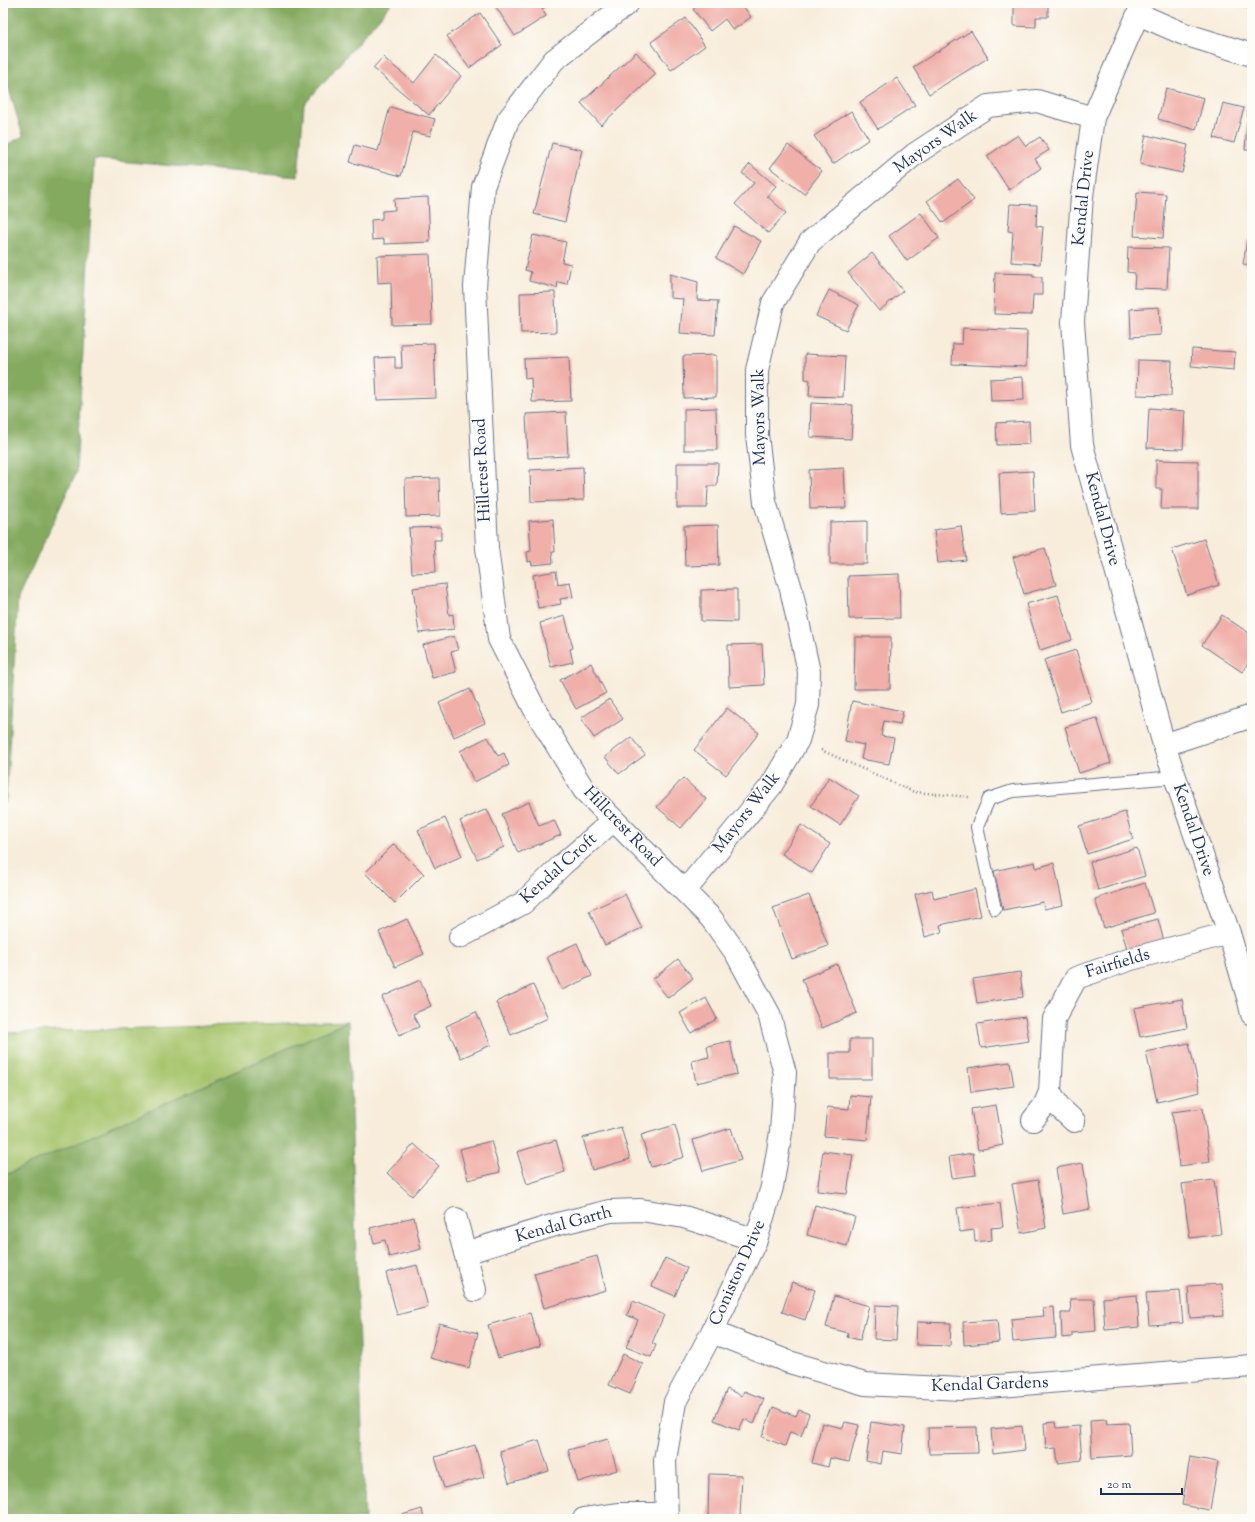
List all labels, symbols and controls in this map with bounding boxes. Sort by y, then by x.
street label: Mayors Walk [889,104,983,180]
street label: Kendal Drive [1067,149,1101,247]
street label: Mayors Walk [747,368,773,466]
street label: Hillcrest Road [468,417,498,523]
street label: Kendal Drive [1078,469,1126,569]
street label: Mayors Walk [708,767,786,859]
street label: Hillcrest Road [577,781,667,873]
street label: Kendal Drive [1166,781,1220,879]
street label: Kendal Croft [515,828,603,910]
street label: Fairfields [1083,943,1153,985]
street label: Kendal Garth [513,1201,615,1249]
street label: Coniston Drive [704,1216,772,1330]
street label: Kendal Gardens [931,1371,1049,1399]
scale bar [1101,1470,1182,1496]
text: 20 m [1107,1476,1132,1494]

